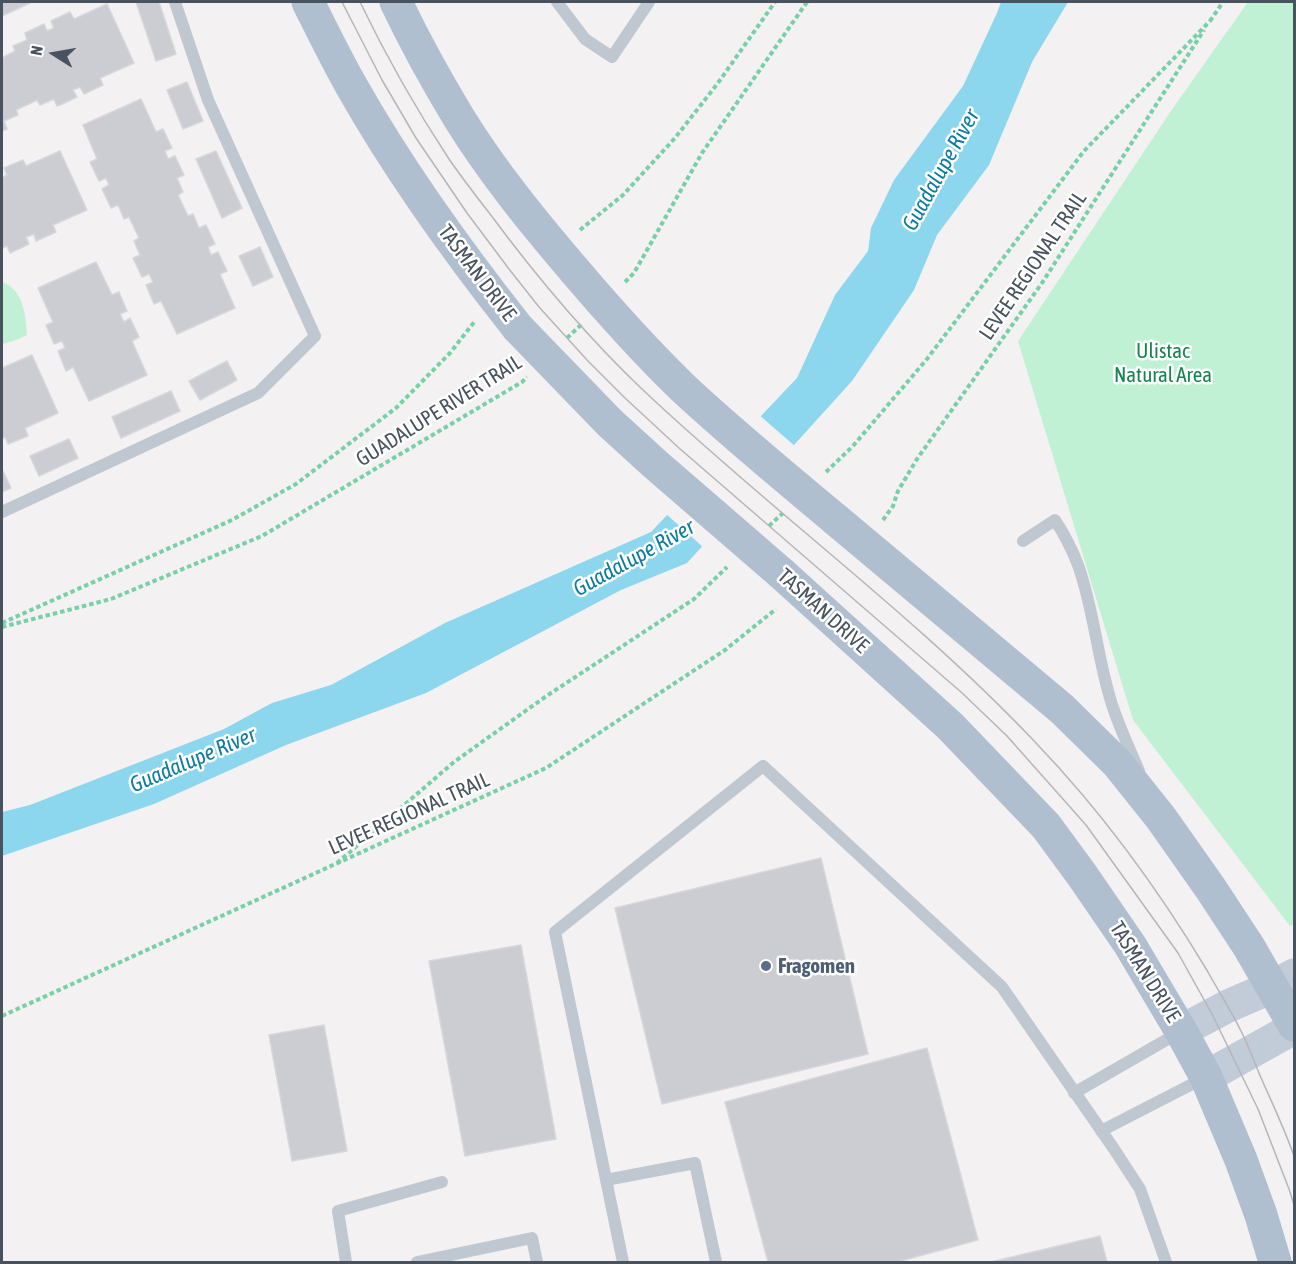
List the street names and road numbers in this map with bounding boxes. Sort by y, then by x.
street label: LEVEE REGIONAL TRAIL [974,187,1092,345]
street label: TASMAN DRIVE [433,220,521,326]
street label: GUADALUPE RIVER TRAIL [352,350,526,472]
street label: TASMAN DRIVE [772,564,874,658]
street label: LEVEE REGIONAL TRAIL [325,767,493,861]
street label: TASMAN DRIVE [1104,917,1186,1027]

